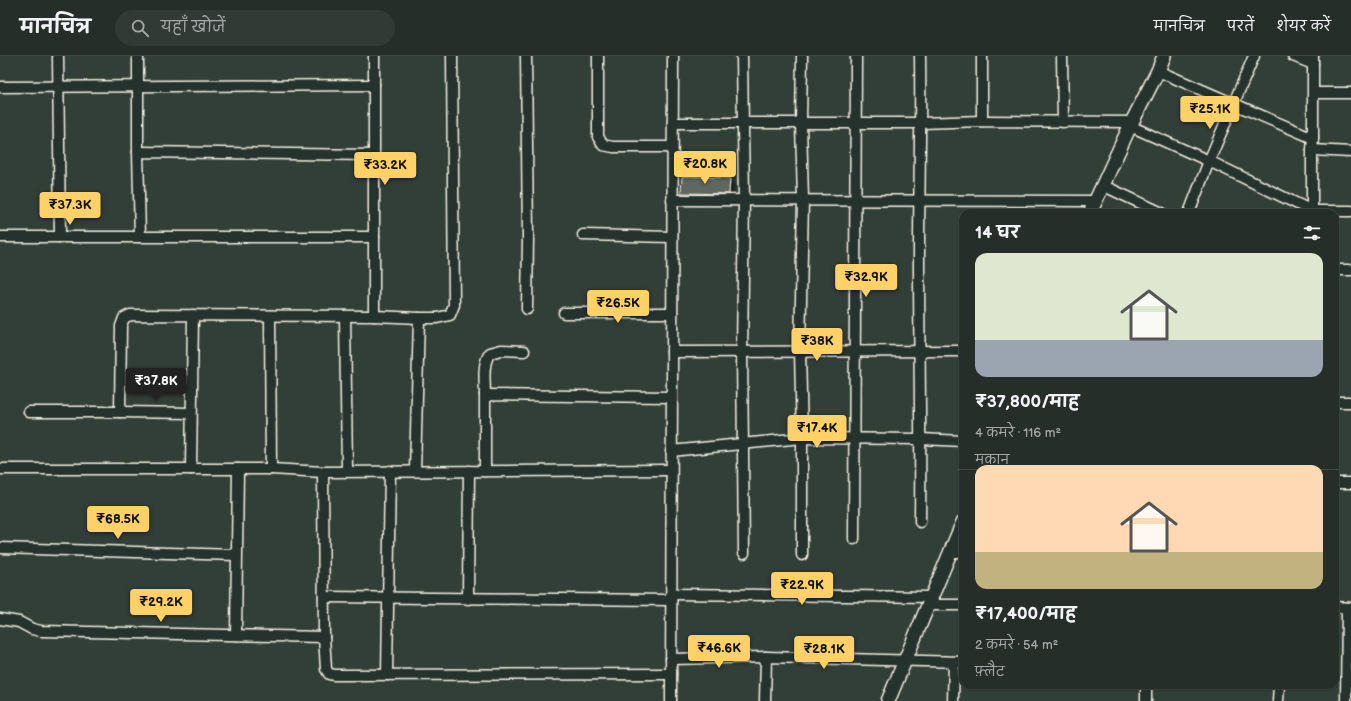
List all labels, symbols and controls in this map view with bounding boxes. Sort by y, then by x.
search box [115,10,395,46]
text: मानचित्र [20,16,91,39]
icon: search [129,17,151,39]
text: यहाँ खोजें [161,18,225,37]
text: मानचित्र [1153,18,1205,35]
text: परतें [1227,18,1254,35]
text: शेयर करें [1276,18,1331,35]
pin: ₹25.1K [1177,96,1243,130]
text: ₹25.1K [1189,101,1231,117]
pin: ₹20.8K [672,151,738,185]
pin: ₹33.2K [352,152,418,186]
text: ₹20.8K [683,156,727,172]
text: ₹33.2K [363,157,407,173]
pin: ₹37.3K [37,192,103,226]
text: ₹37.3K [49,197,91,213]
icon: filters [1301,222,1323,244]
text: 14 घर [975,223,1019,243]
pin: ₹32.9K [833,264,899,298]
text: ₹32.9K [844,269,888,285]
icon: home [1113,279,1185,351]
pin: ₹26.5K [585,290,651,324]
text: ₹26.5K [596,295,640,311]
pin: ₹38K [793,328,841,362]
text: ₹38K [800,333,834,349]
pin: ₹37.8K [123,368,189,402]
text: ₹37.8K [134,373,178,389]
text: ₹37,800/माह [975,392,1079,412]
pin: ₹17.4K [784,415,850,449]
text: ₹17.4K [797,420,837,436]
text: 4 कमरे · 116 m² [975,425,1061,441]
text: मकान [975,452,1009,468]
icon: home [1113,491,1185,563]
pin: ₹68.5K [85,506,151,540]
text: ₹68.5K [96,511,140,527]
pin: ₹22.9K [769,572,835,606]
text: ₹22.9K [780,577,824,593]
pin: ₹29.2K [128,589,194,623]
text: ₹29.2K [139,594,183,610]
text: ₹17,400/माह [975,604,1076,624]
pin: ₹46.6K [686,635,752,669]
pin: ₹28.1K [791,636,857,670]
text: 2 कमरे · 54 m² [975,637,1058,653]
text: ₹46.6K [697,640,741,656]
text: ₹28.1K [803,641,845,657]
text: फ़्लैट [975,664,1005,680]

